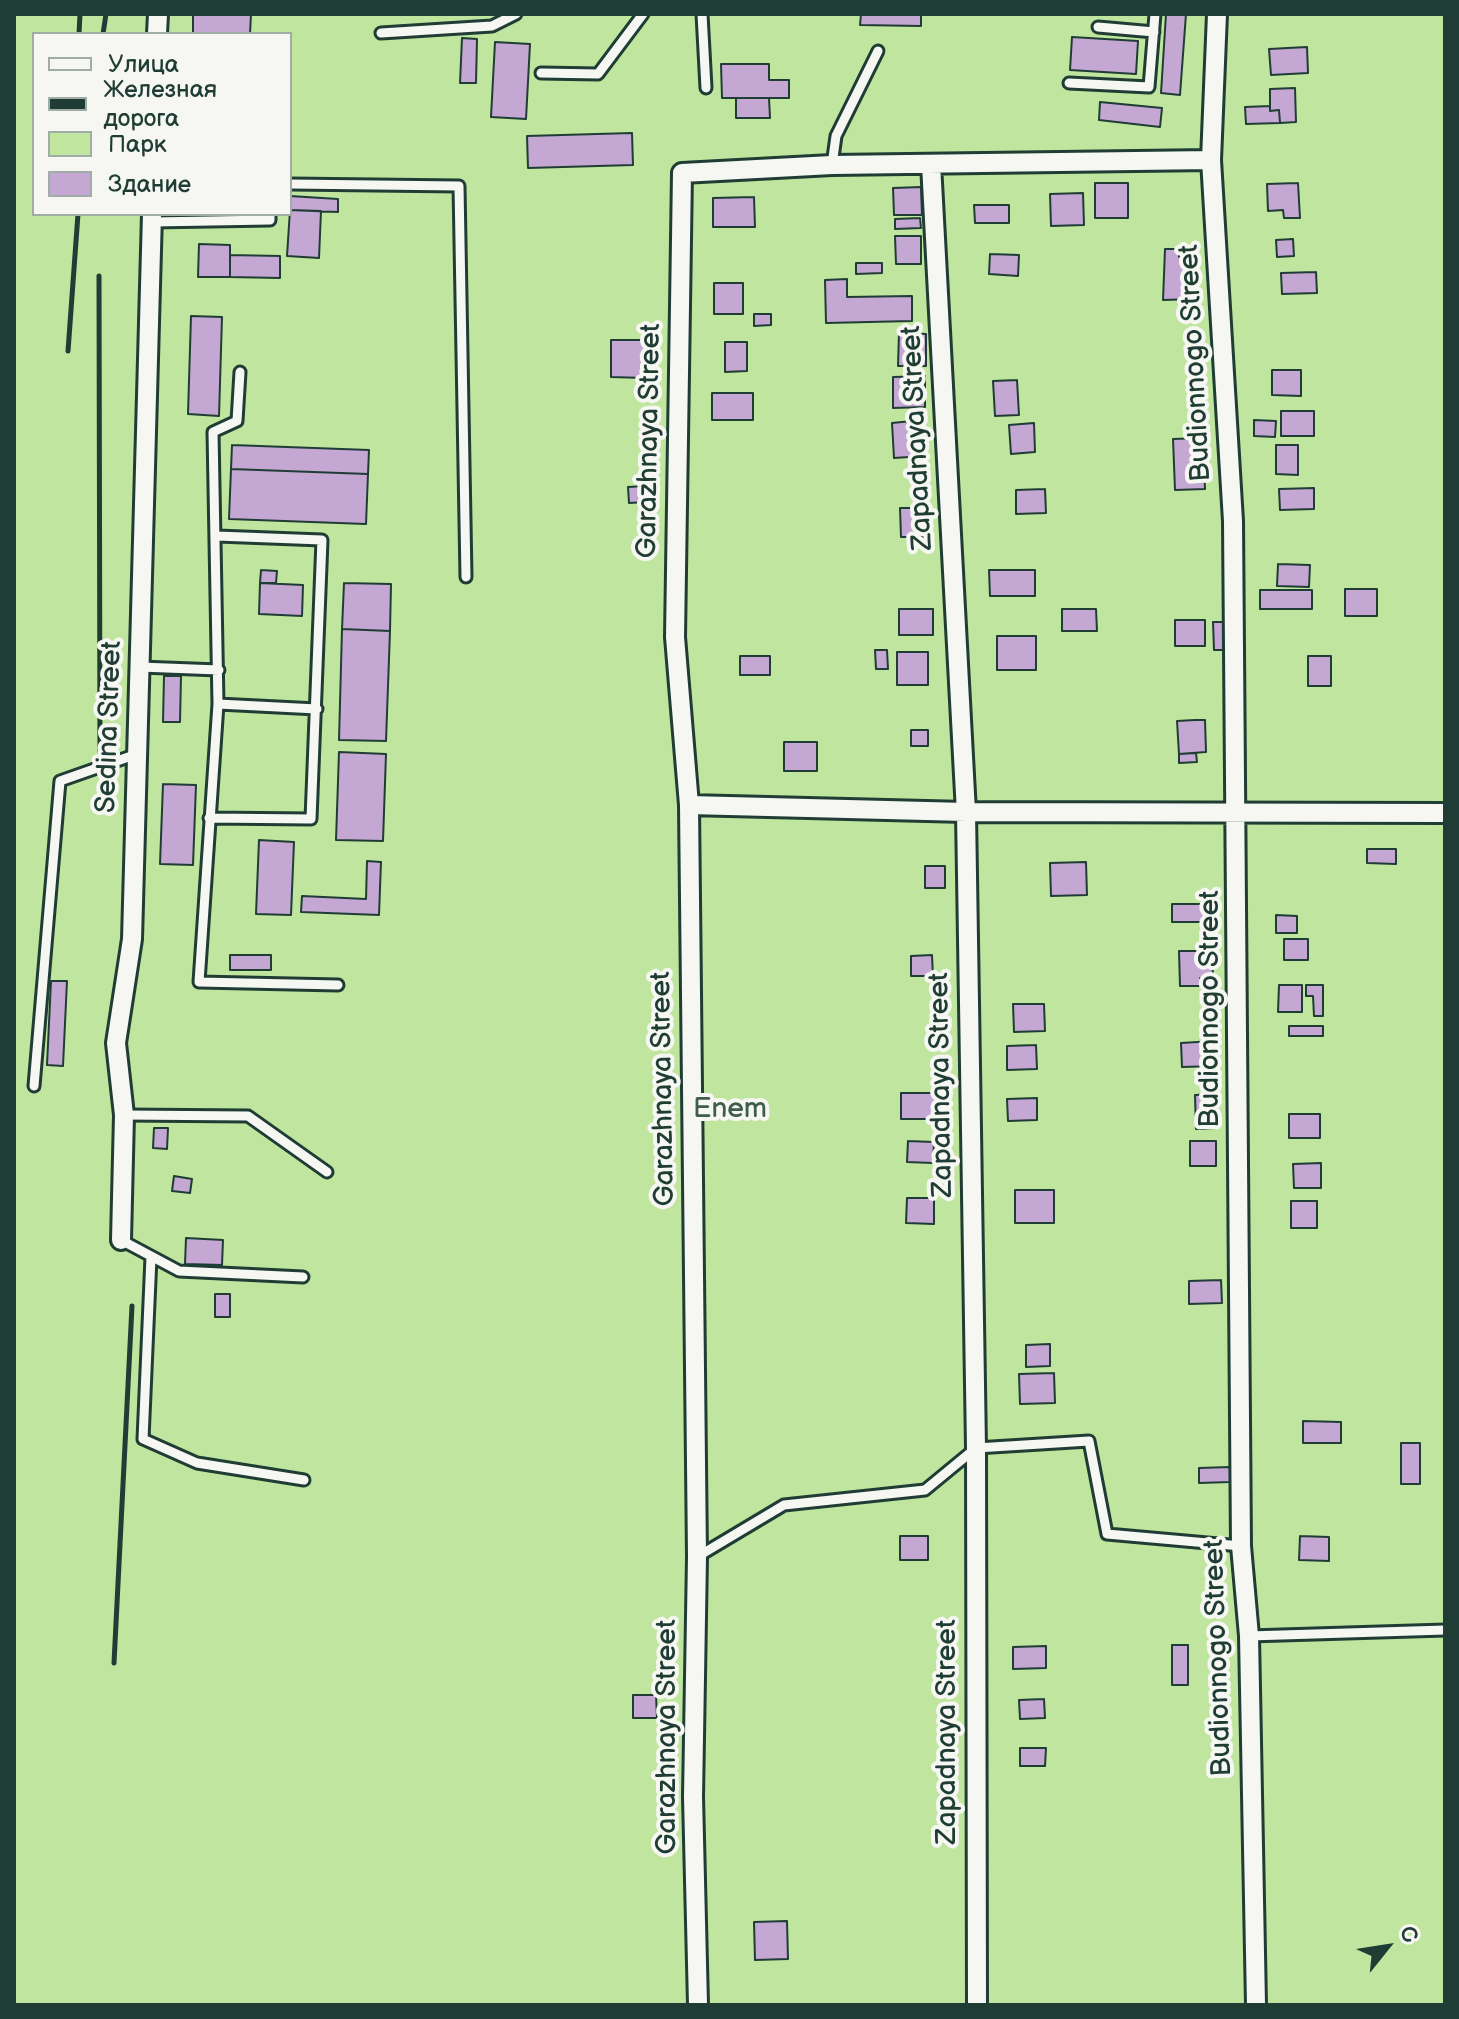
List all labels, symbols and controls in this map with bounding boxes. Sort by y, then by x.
legend [32,32,292,216]
text: Улица [108,50,179,79]
text: Железная дорога [103,75,217,133]
text: Парк [108,130,166,159]
text: Здание [108,170,191,199]
street label: Budionnogo Street [1173,244,1219,482]
street label: Garazhnaya Street [631,323,669,559]
street label: Zapadnaya Street [895,325,941,551]
street label: Sedina Street [90,640,130,814]
street label: Budionnogo Street [1194,890,1228,1128]
street label: Garazhnaya Street [645,971,683,1207]
street label: Zapadnaya Street [923,972,961,1198]
park label: Enem [693,1093,767,1127]
street label: Budionnogo Street [1198,1539,1240,1777]
street label: Garazhnaya Street [651,1620,685,1854]
street label: Zapadnaya Street [931,1620,965,1844]
north arrow [1347,1907,1427,1987]
text: С [1393,1921,1424,1948]

